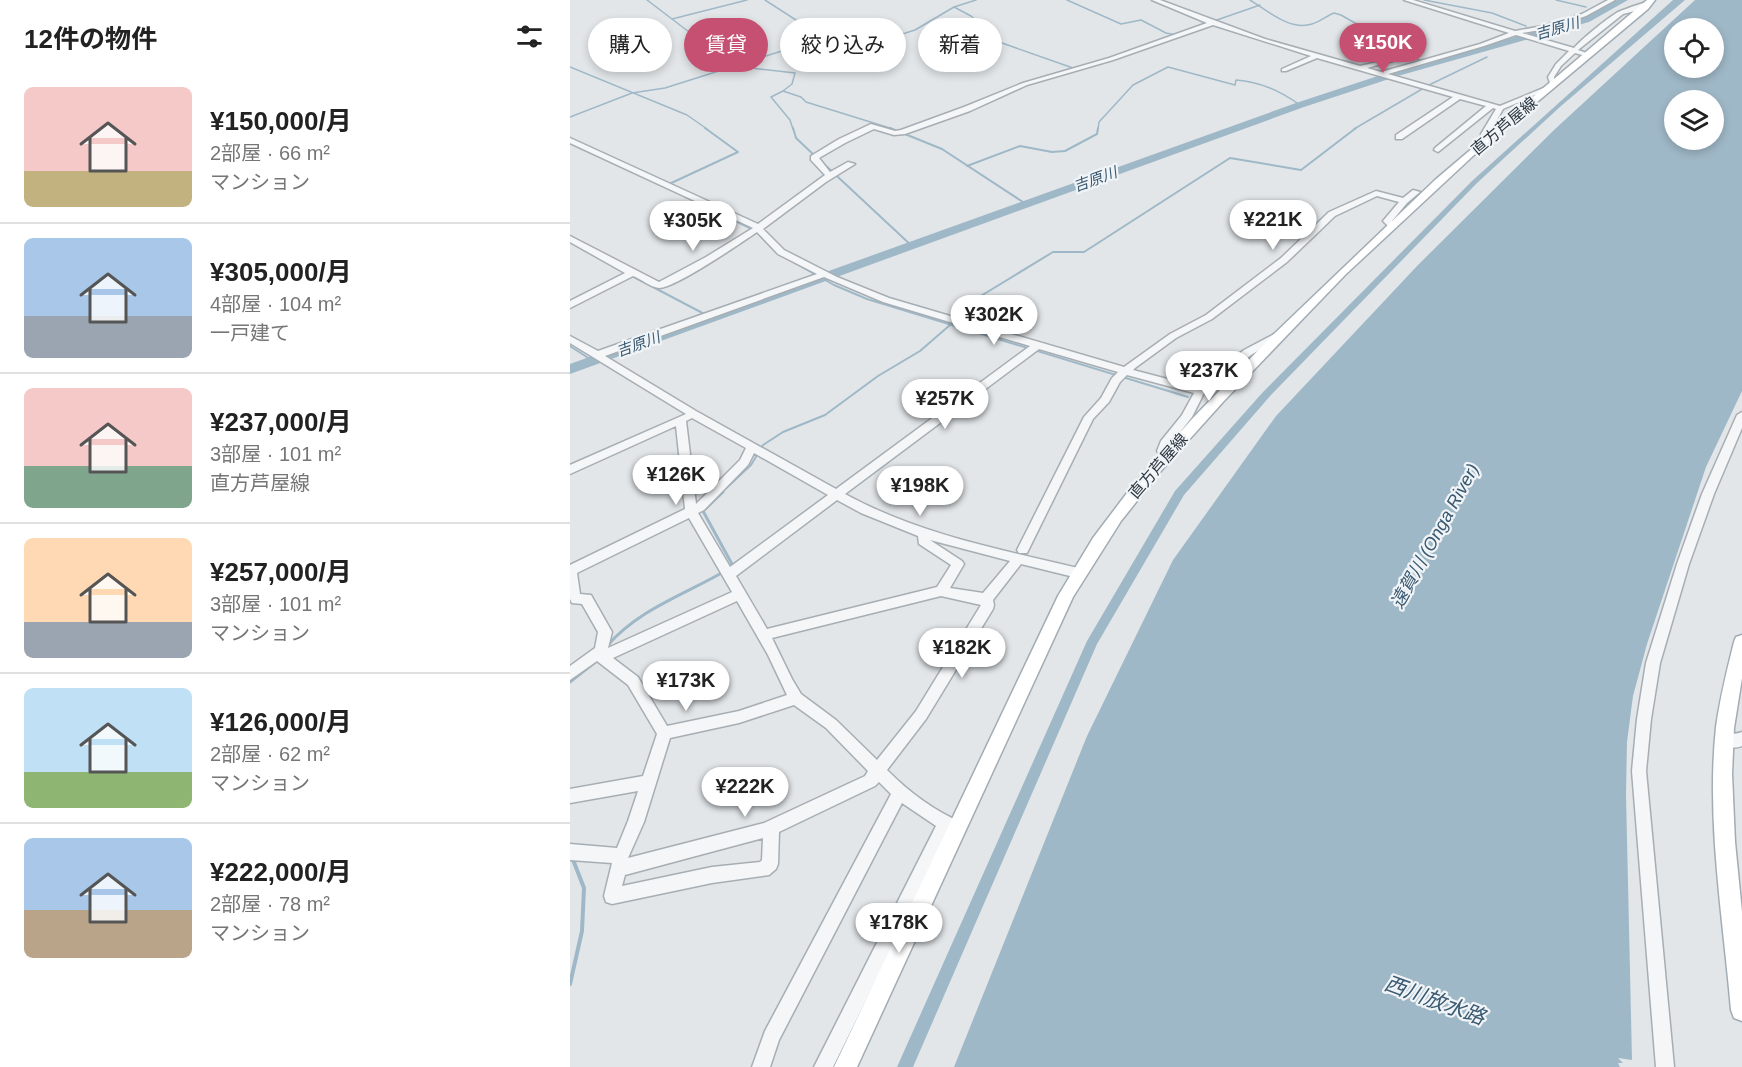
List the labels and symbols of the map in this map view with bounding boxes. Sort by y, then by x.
water label: 吉原川 [1533,13,1583,42]
pin: ¥150K [1341,23,1425,74]
street label: 直方芦屋線 [1468,94,1540,158]
water label: 吉原川 [1071,163,1121,195]
pin: ¥221K [1231,200,1315,251]
pin: ¥305K [651,201,735,252]
pin: ¥302K [952,295,1036,346]
water label: 吉原川 [614,328,664,360]
pin: ¥237K [1167,351,1251,402]
pin: ¥257K [903,379,987,430]
street label: 直方芦屋線 [1125,430,1191,502]
pin: ¥126K [634,455,718,506]
water label: 遠賀川 (Onga River) [1387,460,1483,612]
pin: ¥198K [878,466,962,517]
pin: ¥182K [920,628,1004,679]
pin: ¥173K [644,661,728,712]
pin: ¥222K [703,767,787,818]
pin: ¥178K [857,903,941,954]
water label: 西川放水路 [1382,971,1490,1029]

